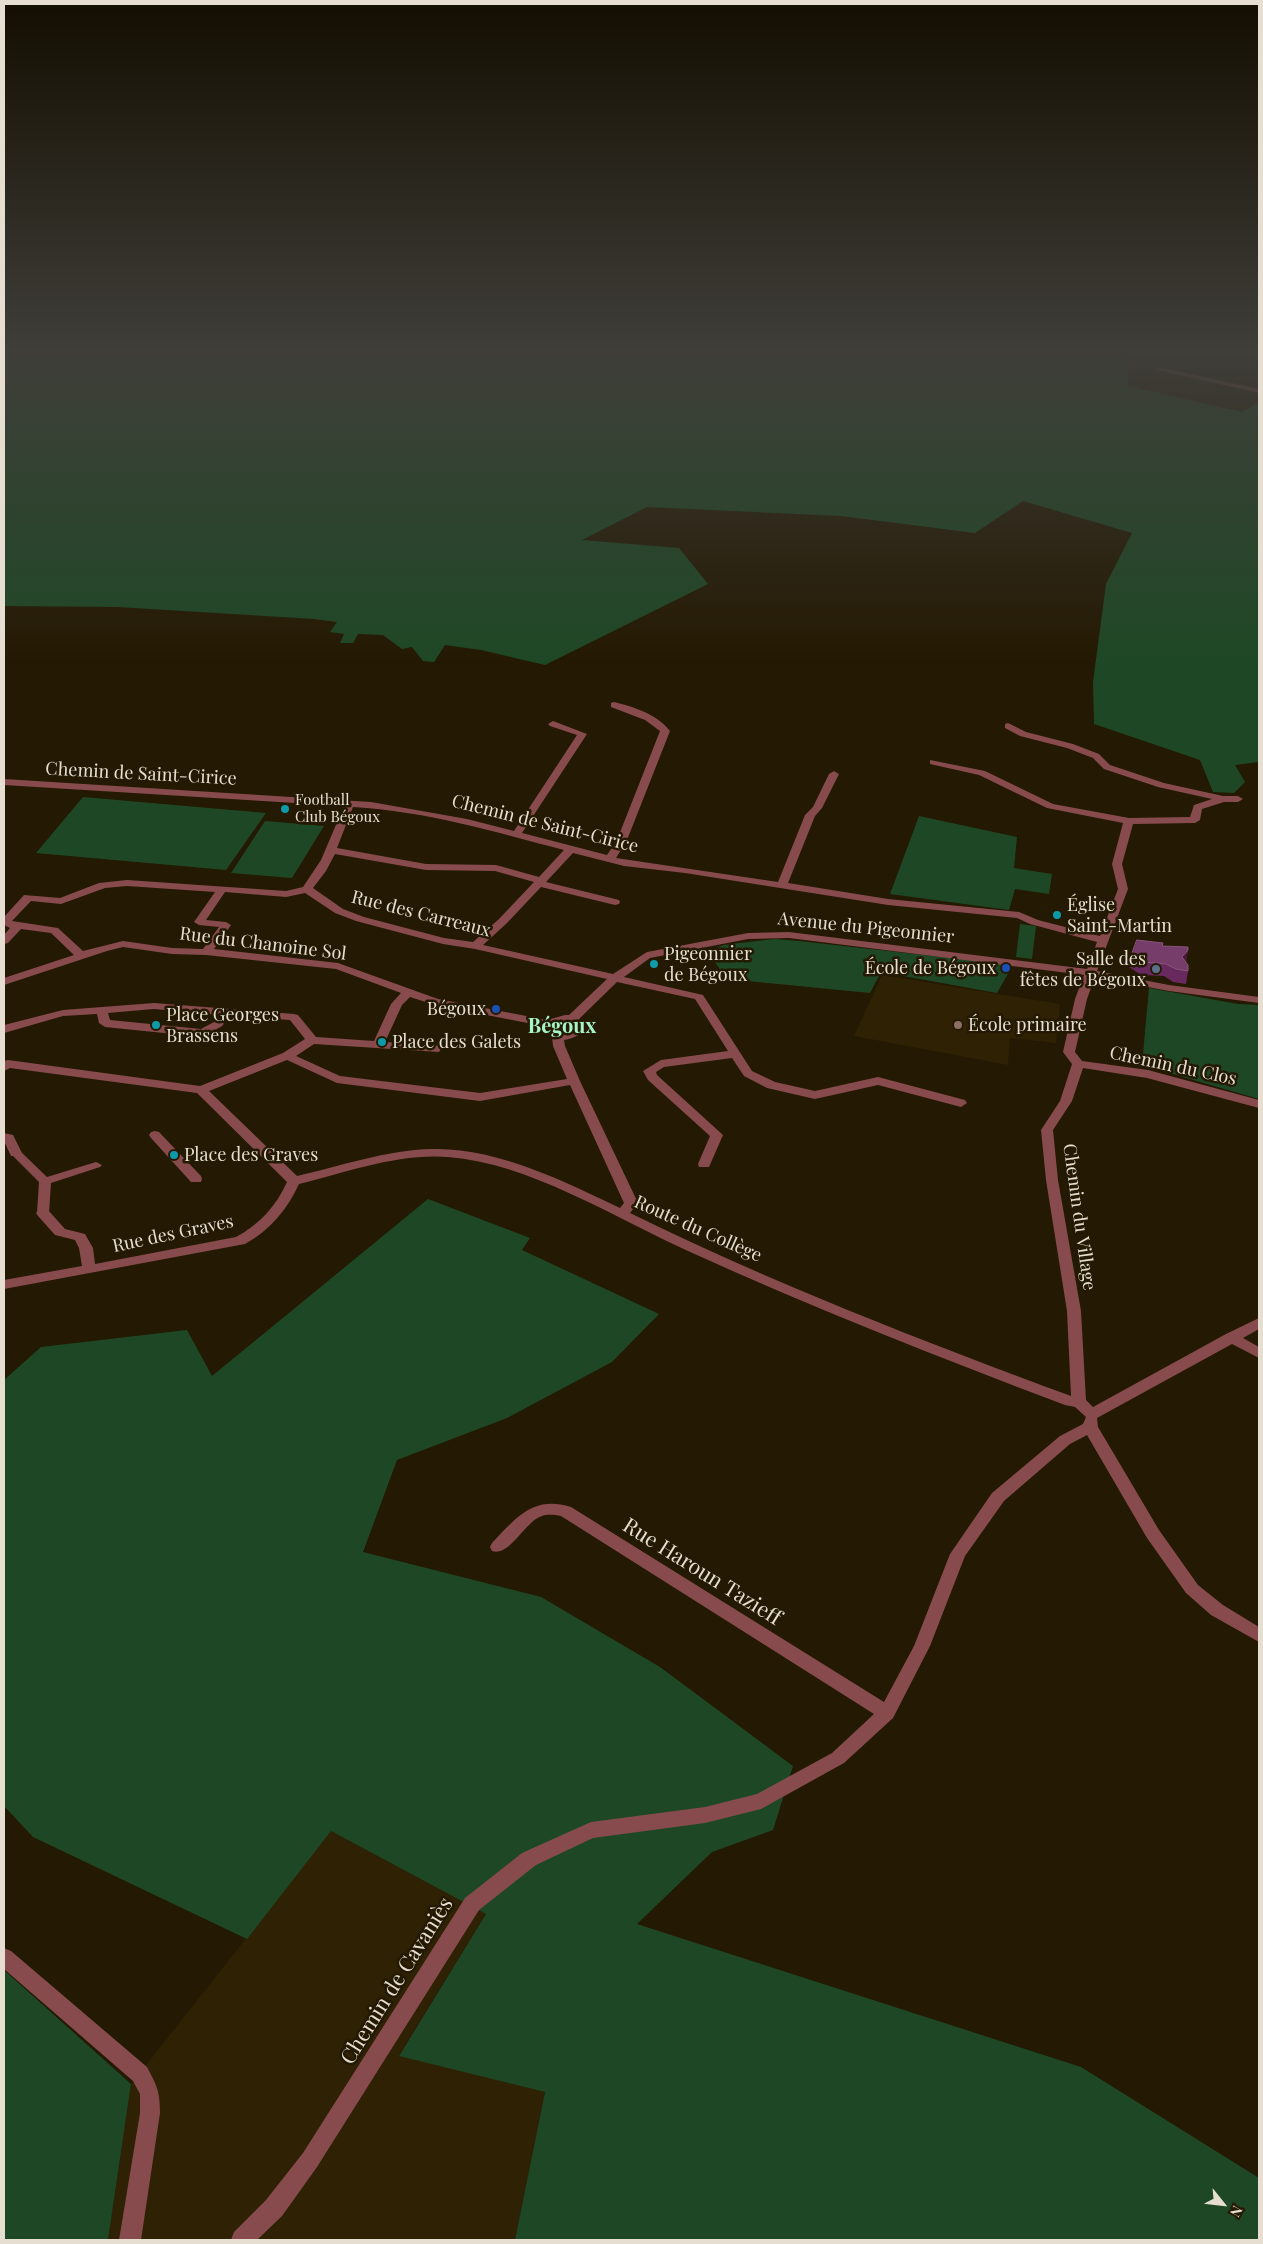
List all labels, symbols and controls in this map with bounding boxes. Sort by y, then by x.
street label: Chemin de Saint-Cirice [45,758,237,790]
street label: Chemin de Saint-Cirice [449,790,641,858]
place label: Football Club Bégoux [295,791,380,826]
marker: Football Club Bégoux [279,803,291,815]
street label: Rue des Carreaux [349,886,493,942]
place label: Église Saint-Martin [1067,894,1172,936]
street label: Avenue du Pigeonnier [777,908,955,948]
marker: Église Saint-Martin [1051,909,1063,921]
street label: Rue du Chanoine Sol [178,923,348,965]
place label: Pigeonnier de Bégoux [664,943,752,986]
place label: Salle des fêtes de Bégoux [1020,948,1146,991]
place label: École de Bégoux [865,957,996,979]
marker: Pigeonnier de Bégoux [648,958,660,970]
marker: École de Bégoux [1000,962,1012,974]
marker: Salle des fêtes de Bégoux [1150,963,1162,975]
place label: Bégoux [427,998,486,1020]
marker: Bégoux [490,1003,502,1015]
place label: Place Georges Brassens [166,1004,279,1046]
place label: École primaire [968,1014,1087,1036]
district label: Bégoux [528,1015,596,1039]
marker: Place Georges Brassens [150,1019,162,1031]
marker: École primaire [952,1019,964,1031]
place label: Place des Galets [392,1031,521,1053]
marker: Place des Galets [376,1036,388,1048]
street label: Chemin du Clos [1108,1042,1238,1090]
street label: Chemin du Village [1058,1142,1100,1292]
place label: Place des Graves [184,1144,318,1166]
marker: Place des Graves [168,1149,180,1161]
street label: Route du Collège [631,1191,765,1267]
street label: Rue des Graves [111,1211,235,1257]
street label: Rue Haroun Tazieff [618,1513,786,1631]
street label: Chemin de Cavaniès [335,1893,459,2069]
north arrow [1198,2179,1248,2229]
text: N [1226,2202,1247,2221]

